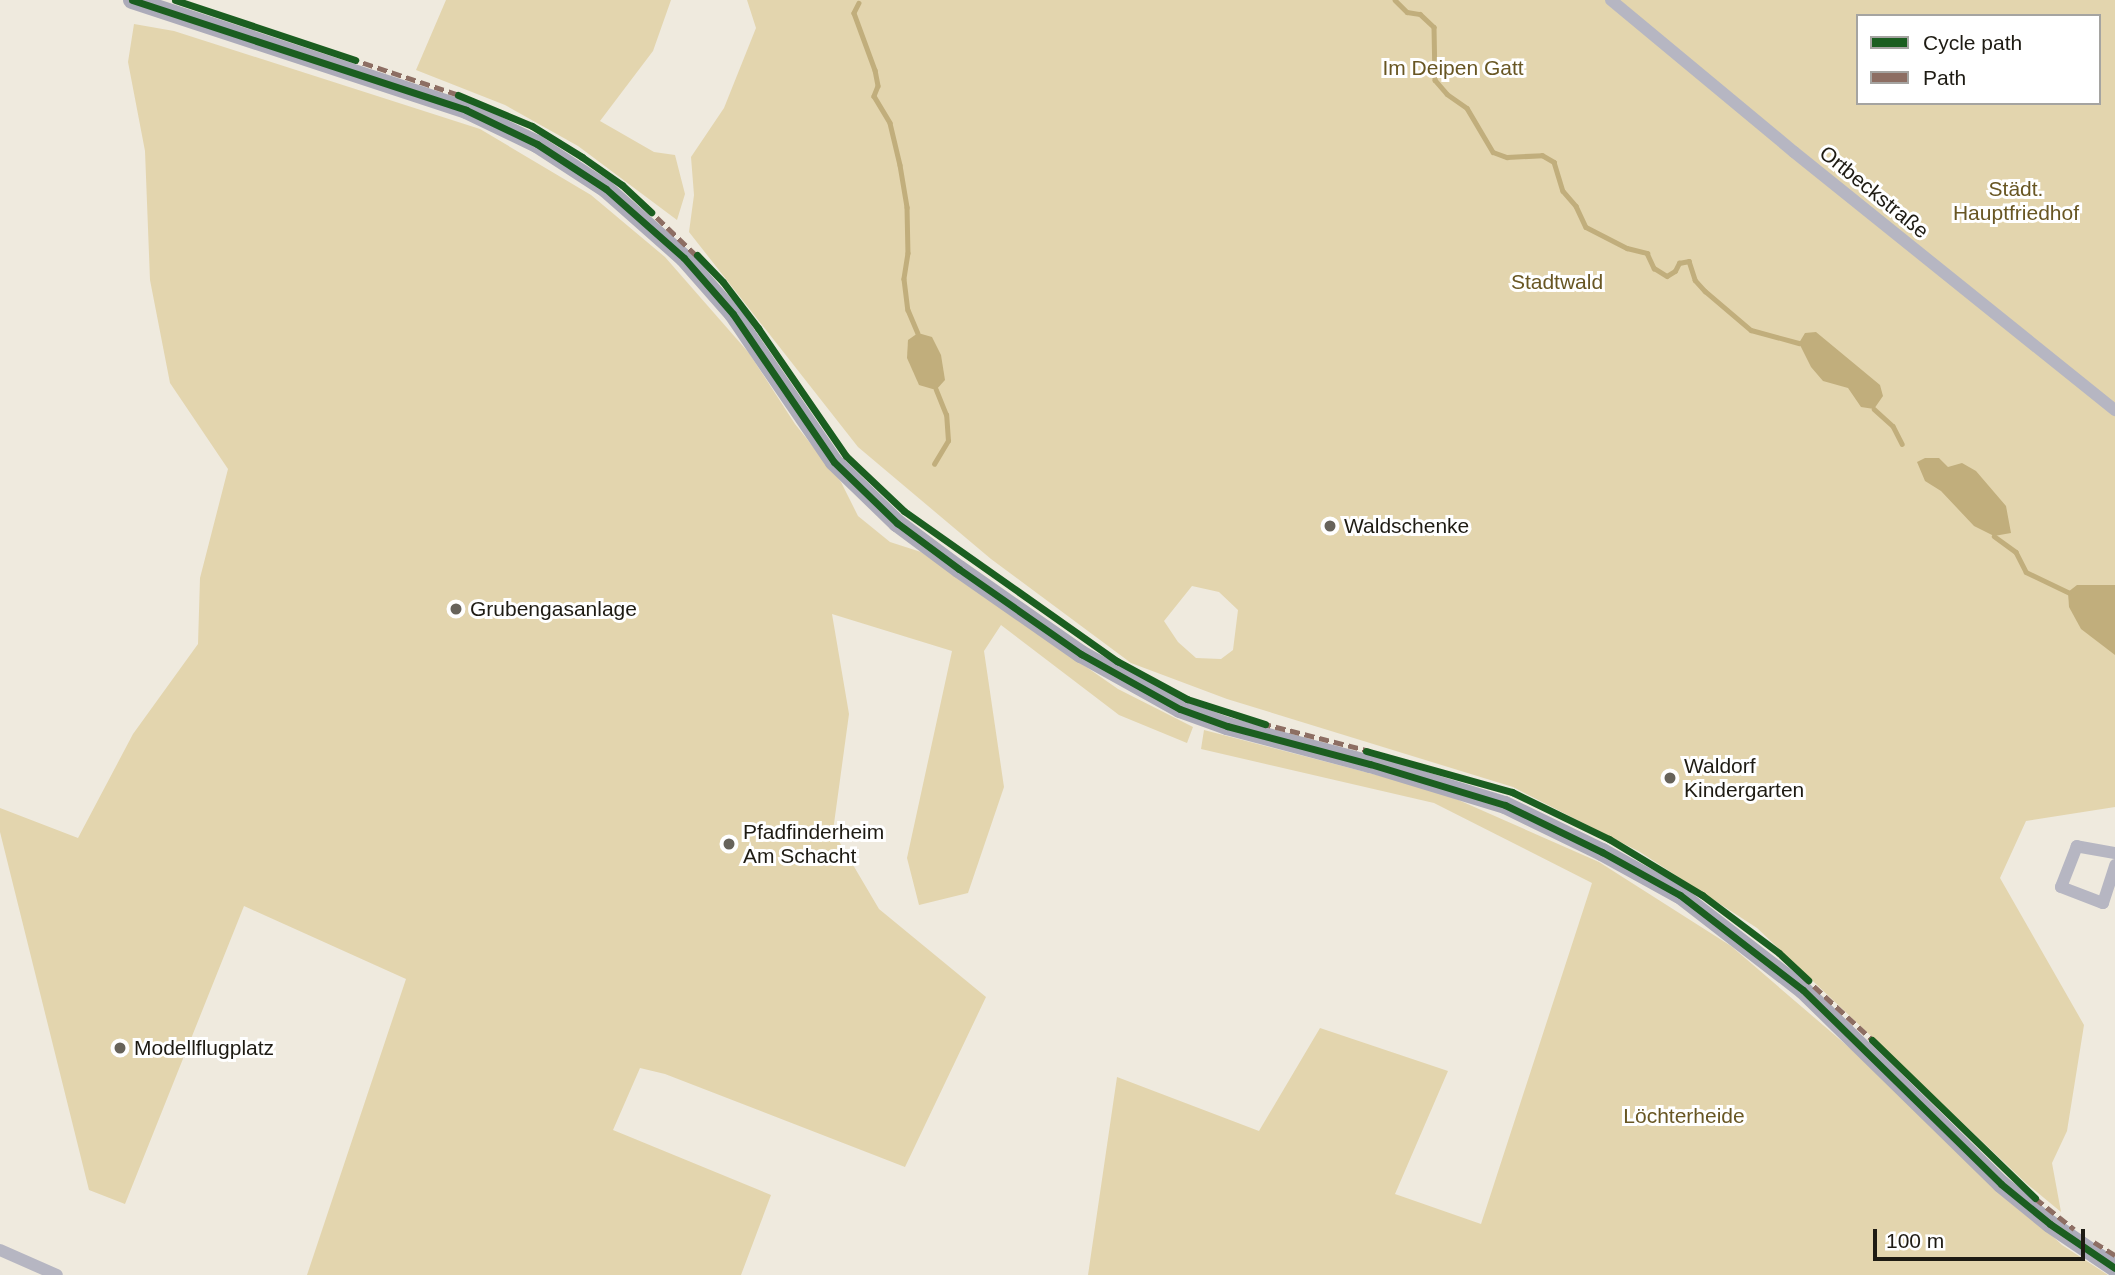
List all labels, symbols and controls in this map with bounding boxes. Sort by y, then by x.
legend [1856,14,2101,105]
text: Cycle path [1923,31,2022,54]
park label: Im Deipen Gatt [1382,55,1524,81]
text: Path [1923,66,1966,89]
street label: Ortbeckstraße [1814,140,1934,244]
park label: Städt. Hauptfriedhof [1953,176,2079,226]
park label: Stadtwald [1511,269,1603,295]
place label: Waldschenke [1344,513,1469,539]
marker: Waldschenke [1322,518,1338,534]
place label: Grubengasanlage [470,596,637,622]
marker: Grubengasanlage [448,601,464,617]
place label: Waldorf Kindergarten [1684,753,1804,803]
marker: Waldorf Kindergarten [1662,770,1678,786]
place label: Pfadfinderheim Am Schacht [743,819,884,869]
marker: Pfadfinderheim Am Schacht [721,836,737,852]
place label: Modellflugplatz [134,1035,274,1061]
marker: Modellflugplatz [112,1040,128,1056]
park label: Löchterheide [1623,1103,1745,1129]
scale bar [1877,1216,2089,1260]
text: 100 m [1886,1229,1944,1252]

